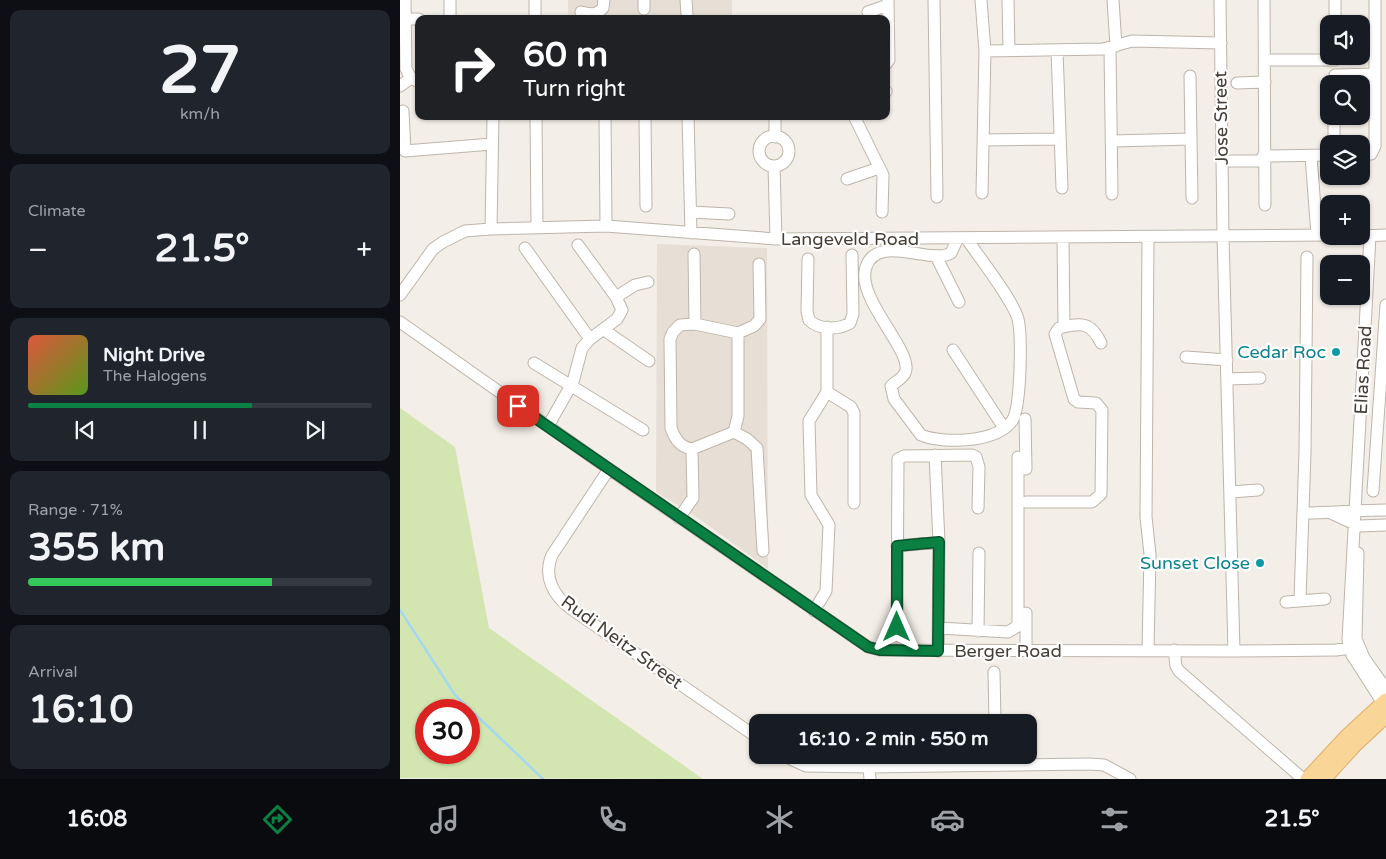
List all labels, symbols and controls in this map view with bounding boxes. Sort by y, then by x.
map controls [1320,15,1370,305]
button: sound [1320,15,1370,65]
text: 27 [159,32,241,111]
text: 60 m [523,34,608,76]
icon: right [440,35,505,100]
street label: Jose Street [1209,71,1233,165]
button: search [1320,75,1370,125]
text: Turn right [523,76,625,102]
text: km/h [180,104,220,124]
button: layers [1320,135,1370,185]
button: + [1320,195,1370,245]
text: Climate [28,201,86,221]
text: 21.5° [155,226,250,272]
street label: Langeveld Road [781,228,919,250]
text: − [28,233,48,267]
text: + [356,233,372,267]
button: − [1320,255,1370,305]
street label: Elias Road [1350,325,1376,415]
place label: Cedar Roc [1237,341,1326,363]
text: Night Drive [103,344,205,366]
marker: Cedar Roc [1330,346,1342,358]
text: The Halogens [103,366,207,386]
pin [497,385,539,427]
icon: arrive [504,392,532,420]
icon: previous [71,416,99,444]
icon: pause [186,416,214,444]
icon: next [301,416,329,444]
text: Range · 71% [28,500,123,520]
text: 355 km [28,525,165,571]
place label: Sunset Close [1140,552,1250,574]
marker: Sunset Close [1254,557,1266,569]
street label: Rudi Neitz Street [557,590,687,694]
position arrow [870,600,922,652]
street label: Berger Road [954,640,1062,662]
text: Arrival [28,662,77,682]
text: 16:10 [28,687,133,733]
speed limit sign: 30 [415,699,480,764]
text: 16:10 · 2 min · 550 m [797,728,989,750]
icon: directions [260,802,295,837]
icon: music [427,802,462,837]
icon: phone [595,802,630,837]
icon: climate [762,802,797,837]
icon: car [930,802,965,837]
icon: filters [1097,802,1132,837]
text: 16:08 [66,806,127,832]
text: 21.5° [1265,806,1320,832]

